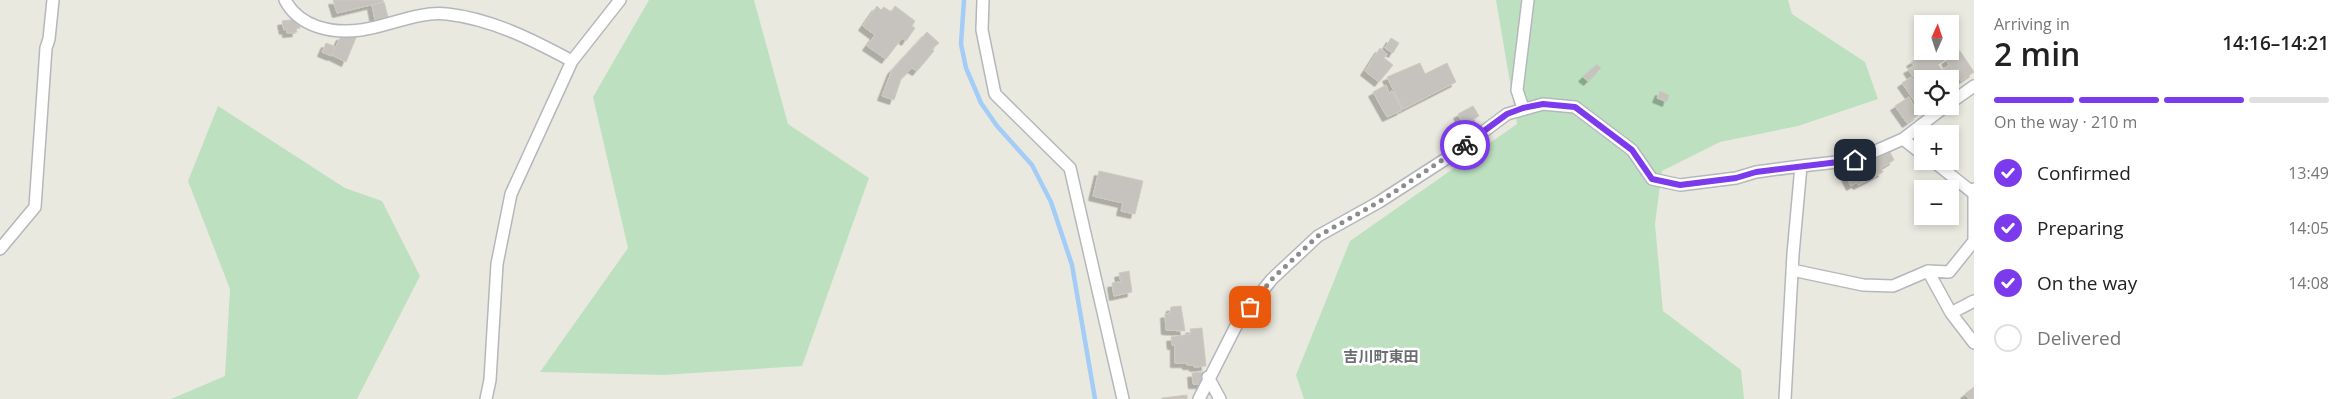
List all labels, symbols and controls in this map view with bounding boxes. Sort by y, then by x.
text: Arriving in [1994,13,2070,35]
north arrow [1914,15,1959,60]
map controls [1914,15,1959,225]
text: 14:16–14:21 [2222,30,2329,56]
text: 2 min [1994,32,2080,75]
button: locate [1914,70,1959,115]
text: On the way · 210 m [1994,111,2137,133]
courier [1440,120,1490,170]
button: + [1914,125,1959,170]
icon: bike [1451,131,1479,159]
pin [1834,139,1876,181]
icon: home [1841,146,1869,174]
icon: check [1994,159,2022,187]
text: Confirmed [2037,160,2131,186]
text: 13:49 [2288,162,2329,184]
button: − [1914,180,1959,225]
icon: check [1994,214,2022,242]
text: Preparing [2037,215,2124,241]
text: 14:05 [2288,217,2329,239]
icon: check [1994,269,2022,297]
text: On the way [2037,270,2137,296]
text: 14:08 [2288,272,2329,294]
pin [1229,286,1271,328]
icon: bag [1236,293,1264,321]
text: Delivered [2037,325,2121,351]
district label: 吉川町東田 [1343,346,1419,366]

